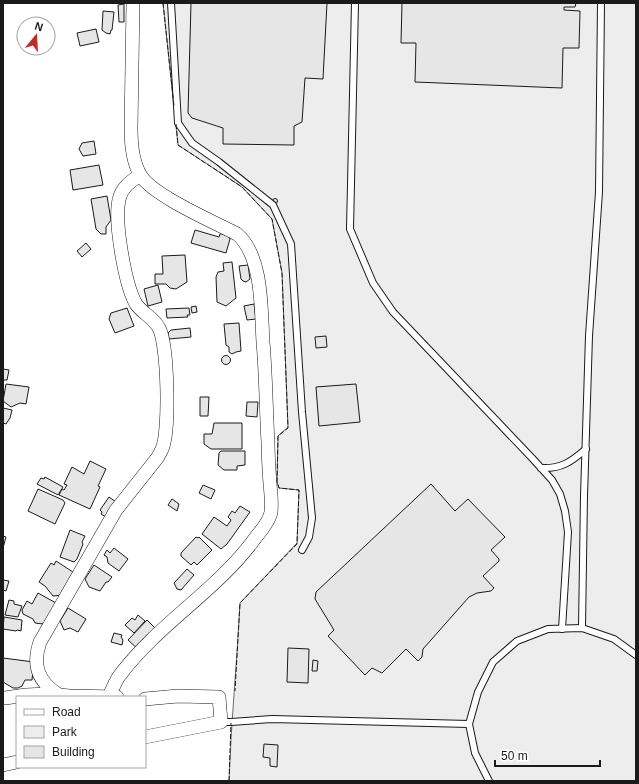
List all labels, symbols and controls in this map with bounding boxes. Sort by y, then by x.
north arrow [16,16,56,56]
text: N [33,20,45,33]
legend [16,696,146,768]
text: Road [52,705,81,719]
text: Park [52,725,78,739]
scale bar [495,742,600,768]
text: Building [52,745,95,759]
text: 50 m [501,749,528,763]

